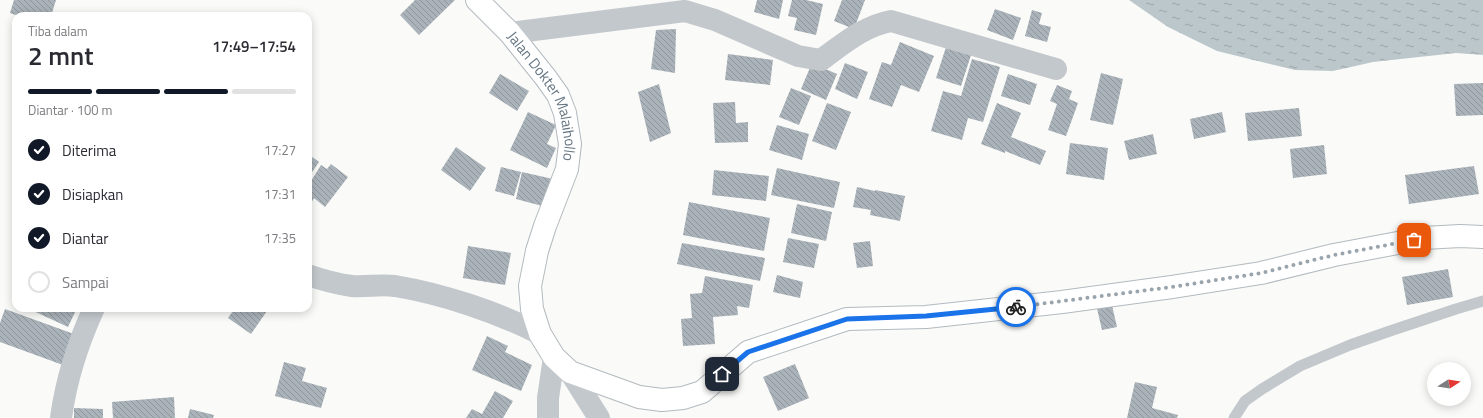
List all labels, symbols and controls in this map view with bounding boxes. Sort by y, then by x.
text: Tiba dalam [28,21,88,41]
street label: Jalan Dokter Malaihollo [502,26,582,162]
text: 17:49–17:54 [212,35,296,58]
text: 2 mnt [28,36,94,75]
text: Diantar · 100 m [28,100,112,120]
icon: check [28,139,50,161]
text: Diterima [62,139,116,162]
text: 17:27 [264,140,296,160]
icon: check [28,183,50,205]
text: Disiapkan [62,183,123,206]
text: 17:31 [264,184,296,204]
pin [1397,223,1431,257]
icon: check [28,227,50,249]
text: Diantar [62,227,108,250]
text: 17:35 [264,228,296,248]
icon: bag [1403,229,1425,251]
text: Sampai [62,271,109,294]
courier [996,287,1036,327]
icon: bike [1005,296,1027,318]
pin [705,357,739,391]
north arrow [1427,362,1471,406]
map controls [1427,362,1471,406]
icon: home [711,363,733,385]

